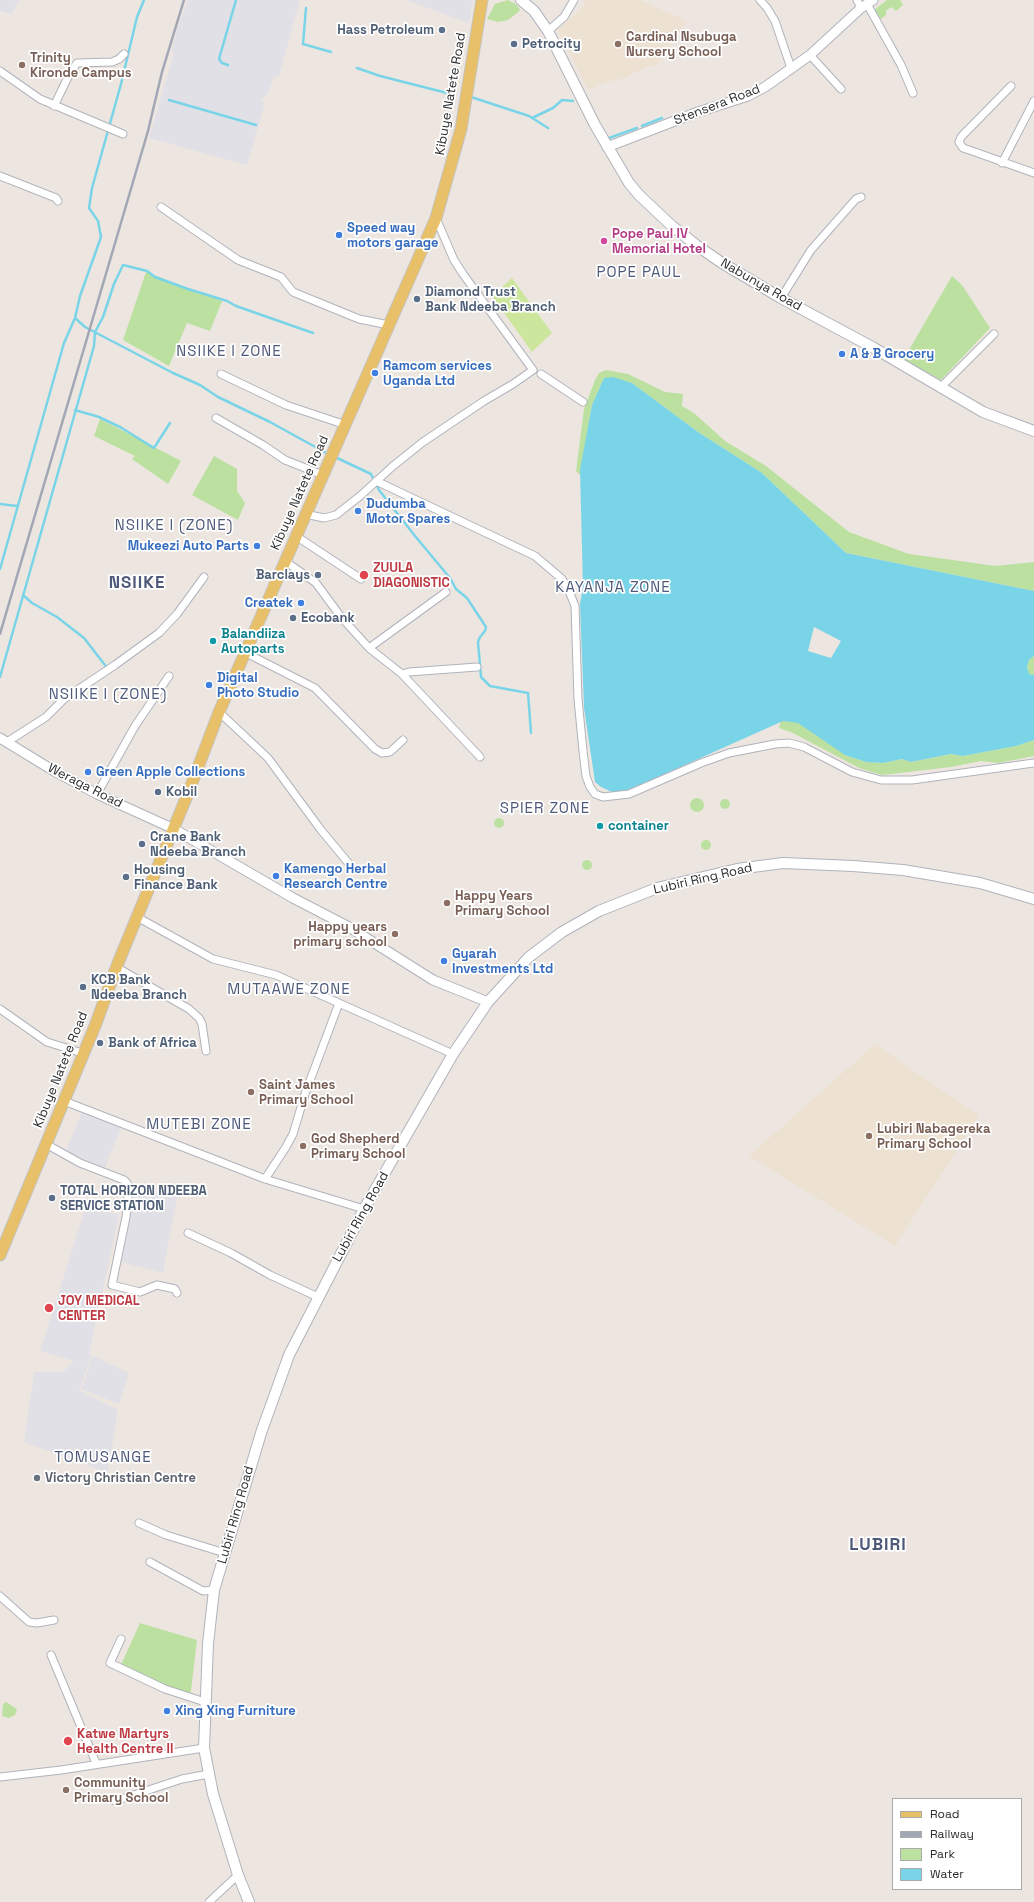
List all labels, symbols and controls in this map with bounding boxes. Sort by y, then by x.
place label: Hass Petroleum [337,22,434,38]
marker: Hass Petroleum [437,25,447,35]
place label: Cardinal Nsubuga Nursery School [626,29,736,60]
street label: Kibuye Natete Road [433,32,469,156]
place label: Petrocity [522,36,581,52]
marker: Petrocity [509,39,519,49]
marker: Cardinal Nsubuga Nursery School [613,39,623,49]
place label: Trinity Kironde Campus [30,50,132,81]
marker: Trinity Kironde Campus [17,60,27,70]
street label: Stensera Road [672,81,762,129]
place label: Speed way motors garage [347,220,439,251]
place label: Pope Paul IV Memorial Hotel [612,226,706,257]
marker: Speed way motors garage [334,230,344,240]
marker: Pope Paul IV Memorial Hotel [599,236,609,246]
street label: Nabunya Road [718,256,804,314]
district label: POPE PAUL [597,264,681,282]
place label: Diamond Trust Bank Ndeeba Branch [425,284,556,315]
marker: Diamond Trust Bank Ndeeba Branch [412,294,422,304]
district label: NSIIKE I ZONE [176,343,282,361]
place label: A & B Grocery [850,346,934,362]
marker: A & B Grocery [837,349,847,359]
place label: Ramcom services Uganda Ltd [383,358,492,389]
marker: Ramcom services Uganda Ltd [370,368,380,378]
street label: Kibuye Natete Road [268,433,332,553]
place label: Dudumba Motor Spares [366,496,450,527]
marker: Dudumba Motor Spares [353,506,363,516]
district label: NSIIKE I (ZONE) [115,517,233,535]
place label: Mukeezi Auto Parts [128,538,249,554]
marker: Mukeezi Auto Parts [252,541,262,551]
place label: ZUULA DIAGONISTIC [373,560,450,591]
place label: Barclays [256,567,310,583]
marker: ZUULA DIAGONISTIC [358,569,370,581]
marker: Barclays [313,570,323,580]
district label: NSIIKE [109,573,165,593]
district label: KAYANJA ZONE [555,579,671,597]
place label: Createk [245,595,293,611]
marker: Createk [296,598,306,608]
place label: Ecobank [301,610,355,626]
marker: Ecobank [288,613,298,623]
place label: Balandiiza Autoparts [221,626,286,657]
marker: Balandiiza Autoparts [208,636,218,646]
place label: Digital Photo Studio [217,670,299,701]
marker: Digital Photo Studio [204,680,214,690]
district label: NSIIKE I (ZONE) [49,686,167,704]
street label: Weraga Road [45,760,125,812]
place label: Green Apple Collections [96,764,245,780]
marker: Green Apple Collections [83,767,93,777]
place label: Kobil [166,784,197,800]
marker: Kobil [153,787,163,797]
district label: SPIER ZONE [500,800,590,818]
place label: container [608,818,669,834]
marker: container [595,821,605,831]
place label: Crane Bank Ndeeba Branch [150,829,246,860]
marker: Crane Bank Ndeeba Branch [137,839,147,849]
street label: Lubiri Ring Road [652,860,754,898]
place label: Kamengo Herbal Research Centre [284,861,387,892]
place label: Housing Finance Bank [134,862,218,893]
marker: Kamengo Herbal Research Centre [271,871,281,881]
marker: Housing Finance Bank [121,872,131,882]
place label: Happy Years Primary School [455,888,549,919]
marker: Happy Years Primary School [442,898,452,908]
place label: Happy years primary school [293,919,387,950]
marker: Happy years primary school [390,929,400,939]
place label: Gyarah Investments Ltd [452,946,553,977]
marker: Gyarah Investments Ltd [439,956,449,966]
place label: KCB Bank Ndeeba Branch [91,972,187,1003]
district label: MUTAAWE ZONE [227,981,351,999]
marker: KCB Bank Ndeeba Branch [78,982,88,992]
street label: Kibuye Natete Road [31,1010,91,1130]
place label: Bank of Africa [108,1035,197,1051]
marker: Bank of Africa [95,1038,105,1048]
place label: Saint James Primary School [259,1077,353,1108]
marker: Saint James Primary School [246,1087,256,1097]
district label: MUTEBI ZONE [146,1116,252,1134]
place label: Lubiri Nabagereka Primary School [877,1121,991,1152]
place label: God Shepherd Primary School [311,1131,405,1162]
marker: Lubiri Nabagereka Primary School [864,1131,874,1141]
marker: God Shepherd Primary School [298,1141,308,1151]
street label: Lubiri Ring Road [330,1169,392,1265]
place label: TOTAL HORIZON NDEEBA SERVICE STATION [60,1183,207,1214]
marker: TOTAL HORIZON NDEEBA SERVICE STATION [47,1193,57,1203]
place label: JOY MEDICAL CENTER [58,1293,140,1324]
marker: JOY MEDICAL CENTER [43,1302,55,1314]
district label: TOMUSANGE [54,1449,152,1467]
street label: Lubiri Ring Road [215,1464,257,1566]
place label: Victory Christian Centre [45,1470,196,1486]
marker: Victory Christian Centre [32,1473,42,1483]
district label: LUBIRI [849,1535,907,1555]
place label: Xing Xing Furniture [175,1703,296,1719]
marker: Xing Xing Furniture [162,1706,172,1716]
place label: Katwe Martyrs Health Centre II [77,1726,173,1757]
marker: Katwe Martyrs Health Centre II [62,1735,74,1747]
place label: Community Primary School [74,1775,168,1806]
marker: Community Primary School [61,1785,71,1795]
legend [892,1798,1022,1890]
text: Road [930,1806,959,1822]
text: Railway [930,1826,974,1842]
text: Park [930,1846,955,1862]
text: Water [930,1866,964,1882]

